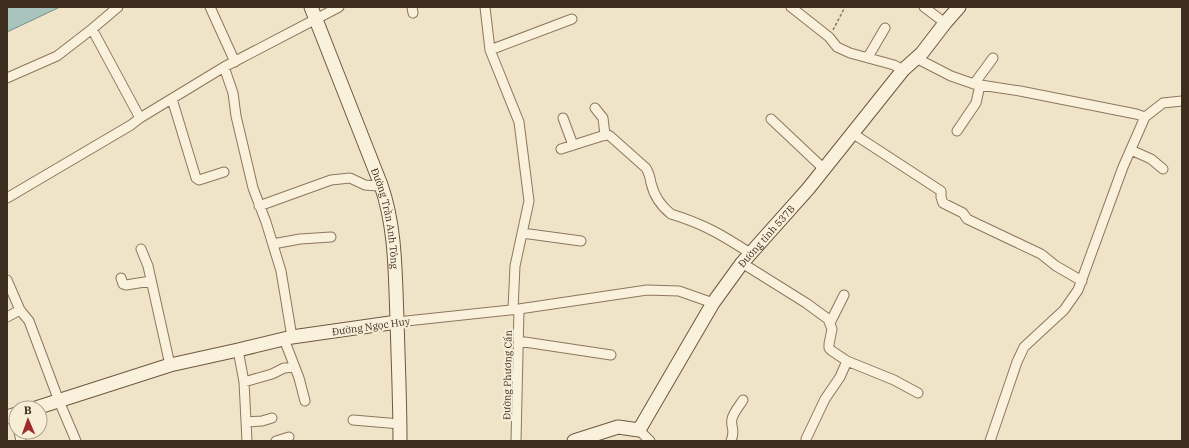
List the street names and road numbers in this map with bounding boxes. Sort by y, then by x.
street label: Đường Trần Anh Tông [368,166,401,270]
street label: Đường tỉnh 537B [735,202,798,270]
street label: Đường Ngọc Huy [331,314,412,338]
street label: Đường Phương Cấn [500,329,515,420]

